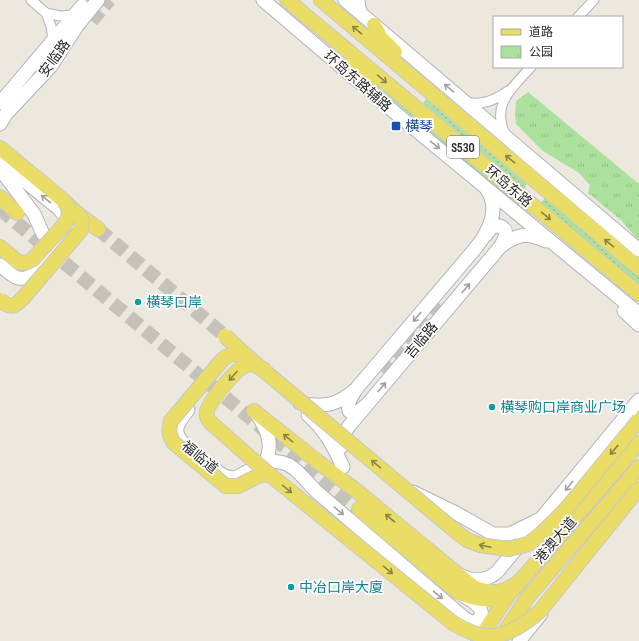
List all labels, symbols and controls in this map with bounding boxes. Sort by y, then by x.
legend [493,16,623,68]
text: 道路 [529,25,553,40]
one-way arrow [351,26,362,35]
street label: 安临路 [35,36,74,80]
text: 公园 [529,45,553,60]
street label: 环岛东路辅路 [320,47,395,115]
one-way arrow [376,74,387,83]
one-way arrow [444,84,454,93]
place label: 横琴 [405,118,433,135]
marker: 横琴 [390,120,402,132]
road number: S530 [447,136,479,158]
one-way arrow [430,140,440,149]
one-way arrow [504,155,515,164]
street label: 环岛东路 [482,162,536,211]
one-way arrow [41,194,52,203]
one-way arrow [540,212,551,221]
one-way arrow [604,238,615,247]
one-way arrow [461,283,470,293]
place label: 横琴口岸 [146,294,202,311]
marker: 横琴口岸 [133,297,143,307]
one-way arrow [413,312,422,323]
street label: 吉临路 [401,319,441,362]
one-way arrow [228,371,238,381]
one-way arrow [377,382,386,392]
place label: 横琴购口岸商业广场 [500,399,626,416]
marker: 横琴购口岸商业广场 [487,402,497,412]
one-way arrow [283,434,293,443]
street label: 福临道 [178,437,221,477]
one-way arrow [610,445,619,455]
one-way arrow [371,459,381,468]
one-way arrow [564,480,573,491]
one-way arrow [282,484,292,493]
one-way arrow [334,506,344,515]
one-way arrow [385,514,396,523]
street label: 港澳大道 [531,514,580,567]
one-way arrow [479,541,492,549]
one-way arrow [383,566,393,575]
place label: 中冶口岸大廈 [299,579,383,596]
marker: 中冶口岸大廈 [286,582,296,592]
one-way arrow [433,591,443,600]

